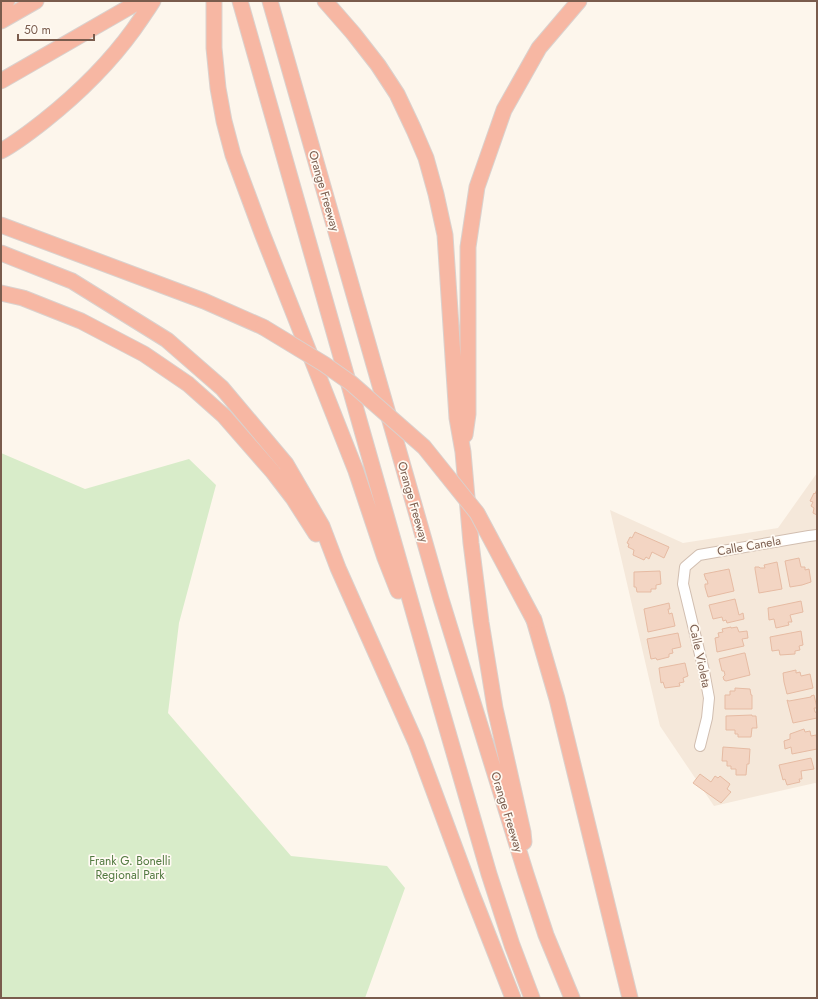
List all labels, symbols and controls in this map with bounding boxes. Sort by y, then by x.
scale bar [18,16,94,42]
text: 50 m [24,21,51,39]
street label: Orange Freeway [304,148,344,234]
street label: Orange Freeway [393,459,433,545]
street label: Calle Canela [716,532,782,560]
street label: Calle Violeta [684,623,716,690]
street label: Orange Freeway [486,770,528,855]
park label: Frank G. Bonelli Regional Park [89,852,171,884]

